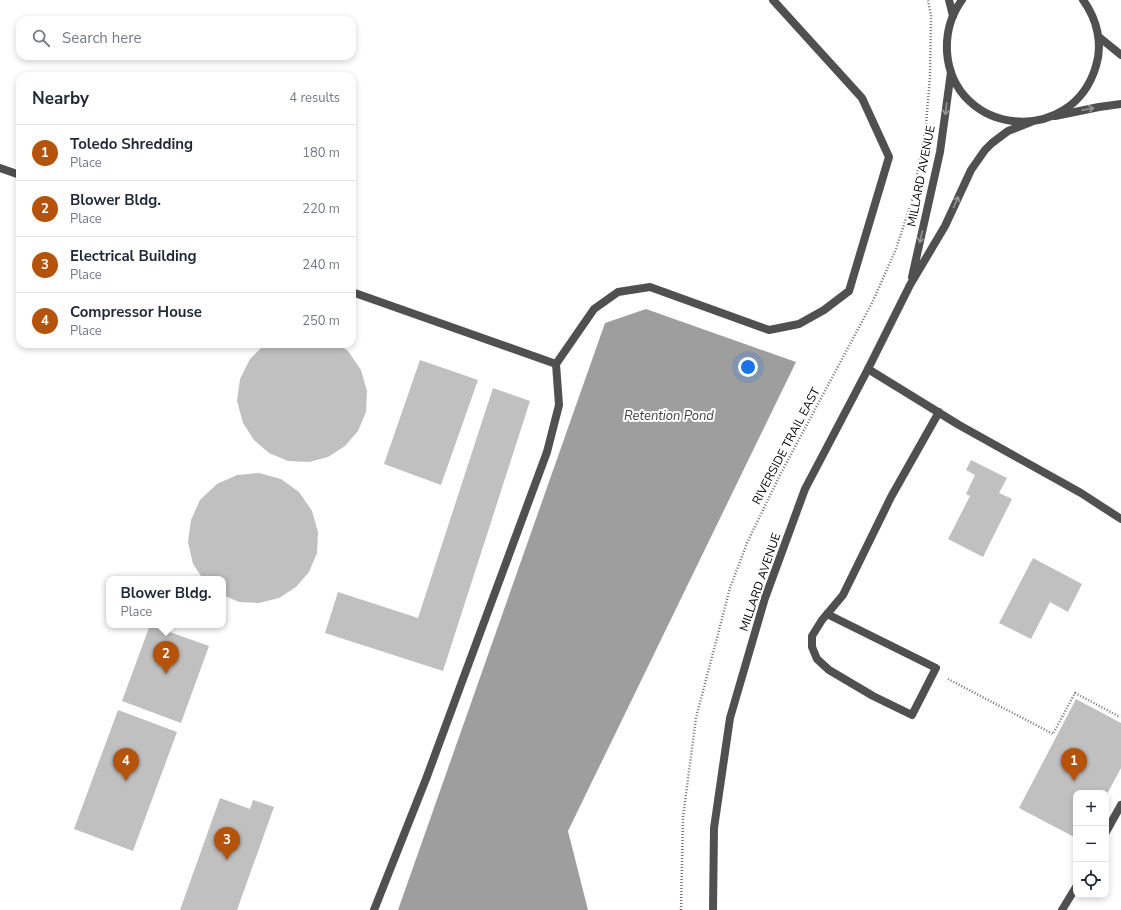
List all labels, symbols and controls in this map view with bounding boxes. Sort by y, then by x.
search box [16,16,356,60]
icon: search [30,27,52,49]
text: Search here [62,28,142,48]
text: Nearby [32,87,89,110]
text: 4 results [289,89,340,107]
one-way arrow [942,102,950,115]
one-way arrow [1081,104,1094,112]
street label: MILLARD AVENUE [903,124,939,228]
text: Toledo Shredding [70,134,193,154]
text: 1 [41,144,49,162]
text: 180 m [302,144,340,162]
text: Place [70,154,102,172]
text: Blower Bldg. [70,190,161,210]
one-way arrow [952,196,960,208]
text: 2 [41,200,49,218]
text: 220 m [302,200,340,218]
text: Place [70,210,102,228]
one-way arrow [916,230,924,243]
text: Electrical Building [70,246,197,266]
text: 3 [41,256,49,274]
text: 240 m [302,256,340,274]
text: Place [70,266,102,284]
text: Compressor House [70,302,202,322]
text: 4 [41,312,49,330]
text: 250 m [302,312,340,330]
text: Place [70,322,102,340]
your location [738,357,758,377]
street label: RIVERSIDE TRAIL EAST [748,384,824,507]
water label: Retention Pond [624,407,714,425]
street label: MILLARD AVENUE [736,531,784,633]
popup [106,576,226,628]
text: Blower Bldg. [120,583,212,603]
text: Place [120,603,152,621]
pin: 2 [153,641,179,674]
pin: 4 [113,748,139,781]
pin: 1 [1061,748,1087,781]
map controls [1073,790,1109,898]
button: + [1073,790,1109,826]
button: − [1073,826,1109,862]
pin: 3 [214,827,240,860]
button: locate [1073,862,1109,898]

